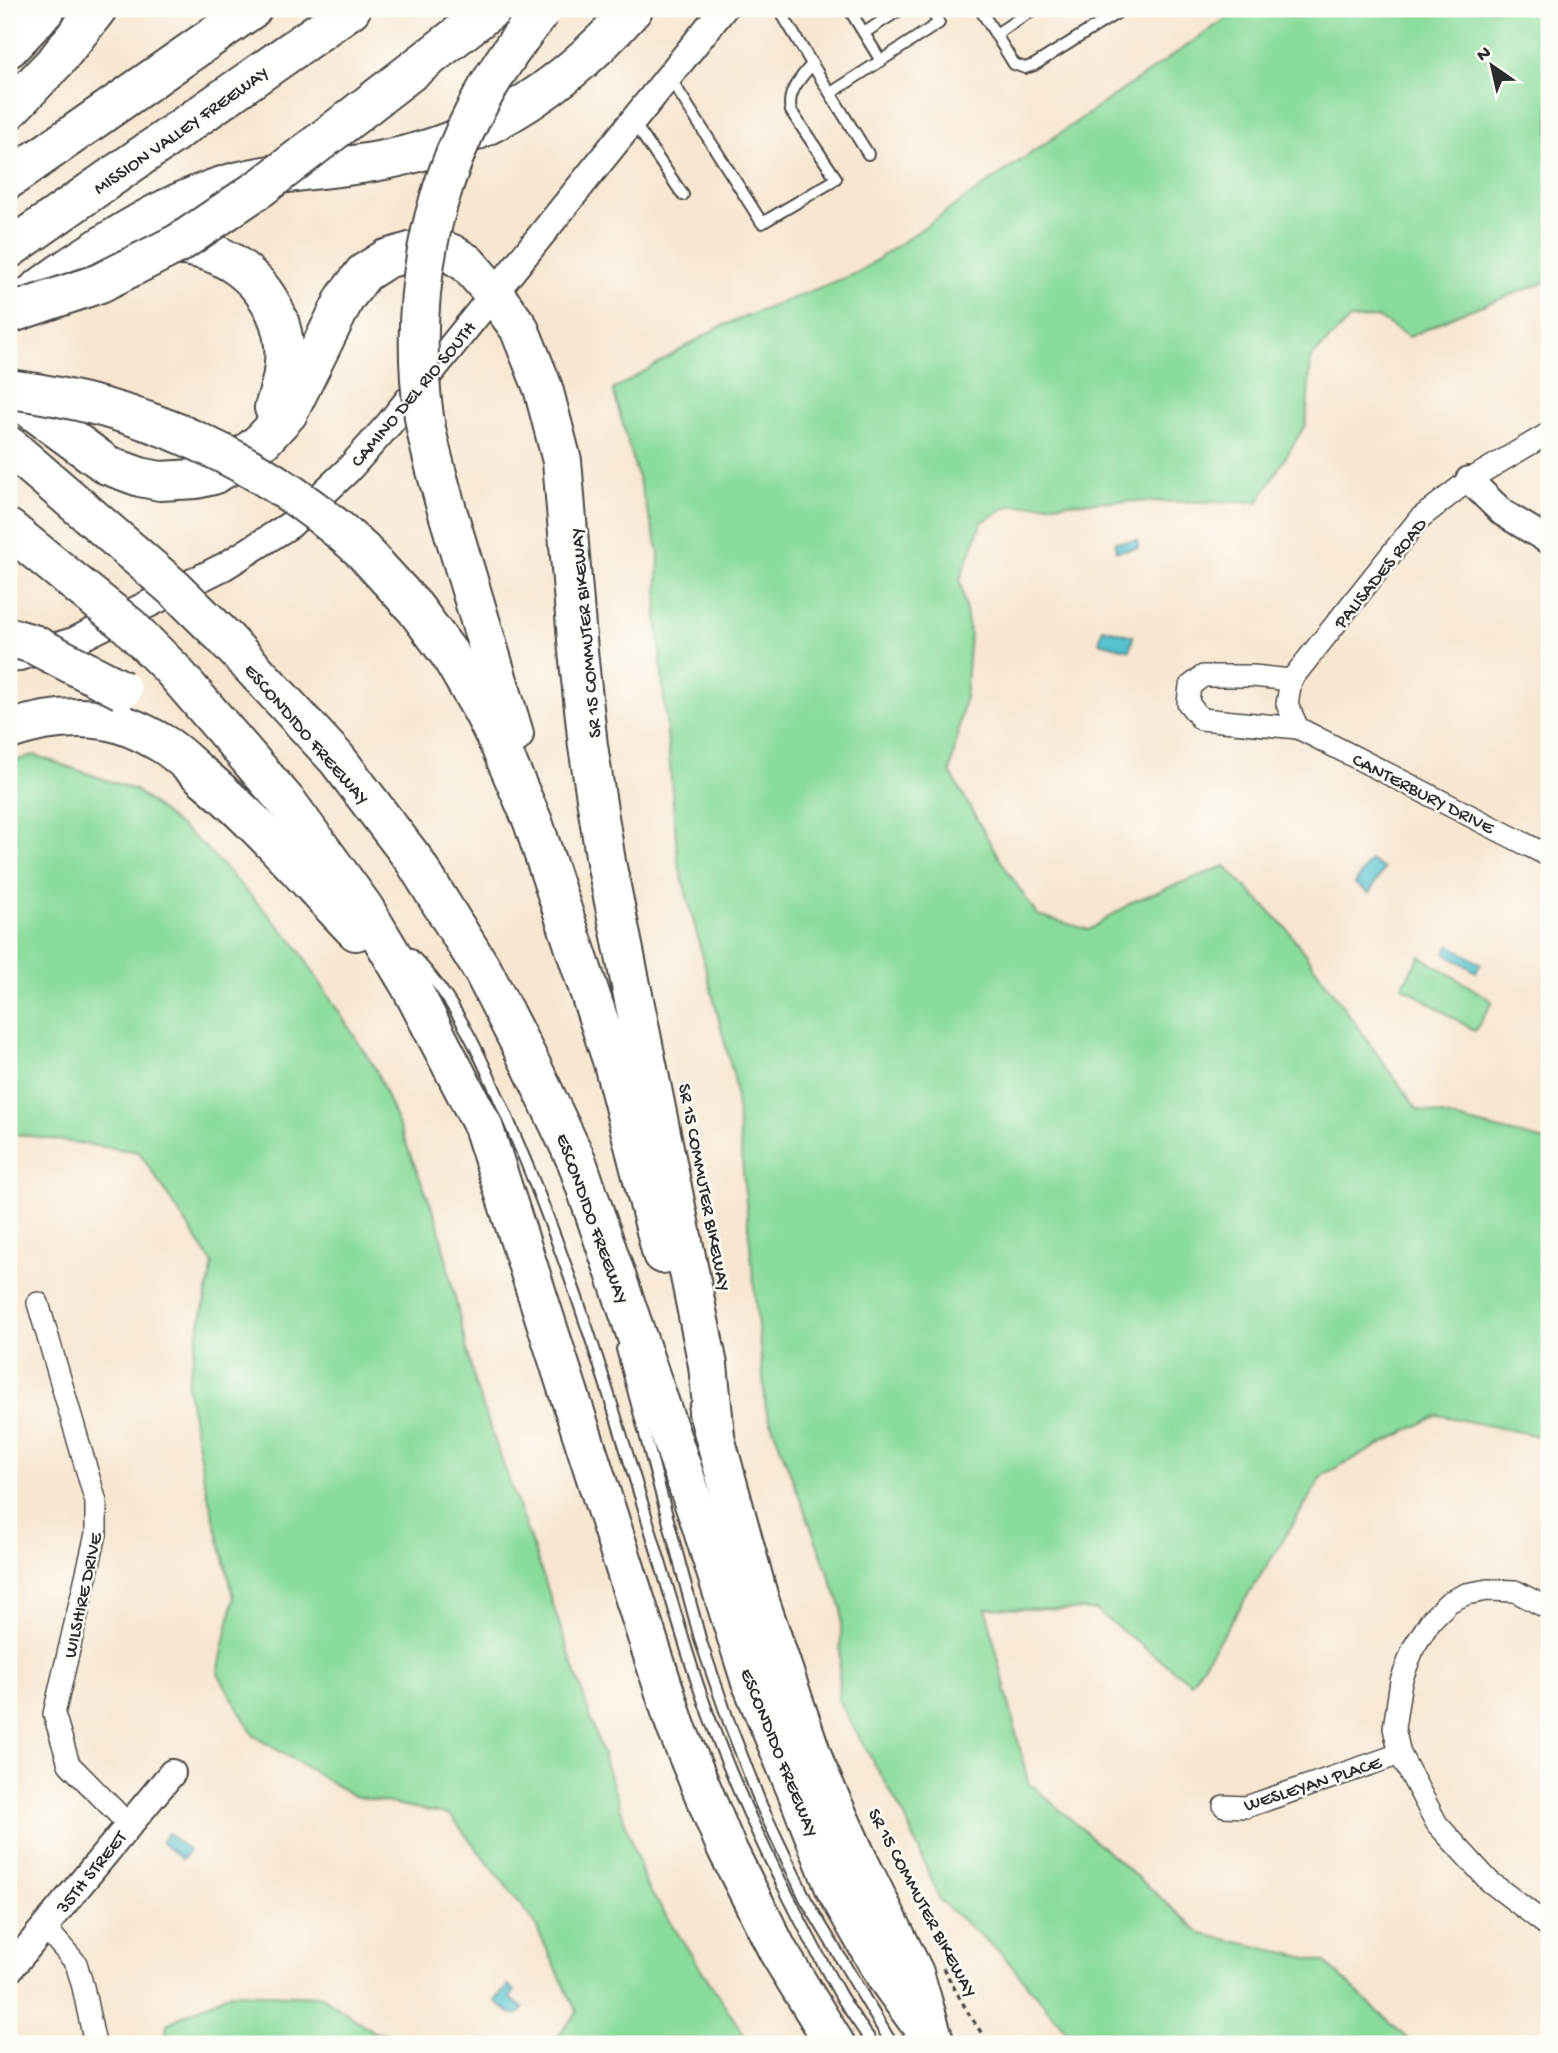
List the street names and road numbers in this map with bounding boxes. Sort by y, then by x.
street label: MISSION VALLEY FREEWAY [90,63,274,201]
street label: CAMINO DEL RIO SOUTH [347,318,482,473]
street label: PALISADES ROAD [1329,514,1434,635]
street label: SR 15 COMMUTER BIKEWAY [567,526,608,739]
street label: ESCONDIDO FREEWAY [238,660,373,811]
street label: CANTERBURY DRIVE [1348,749,1498,841]
street label: SR 15 COMMUTER BIKEWAY [671,1082,734,1294]
street label: ESCONDIDO FREEWAY [549,1131,632,1308]
street label: WILSHIRE DRIVE [60,1530,109,1660]
street label: ESCONDIDO FREEWAY [733,1666,822,1841]
street label: WESLEYAN PLACE [1241,1752,1386,1818]
street label: SR 15 COMMUTER BIKEWAY [861,1805,981,2002]
street label: 35TH STREET [52,1827,133,1920]

